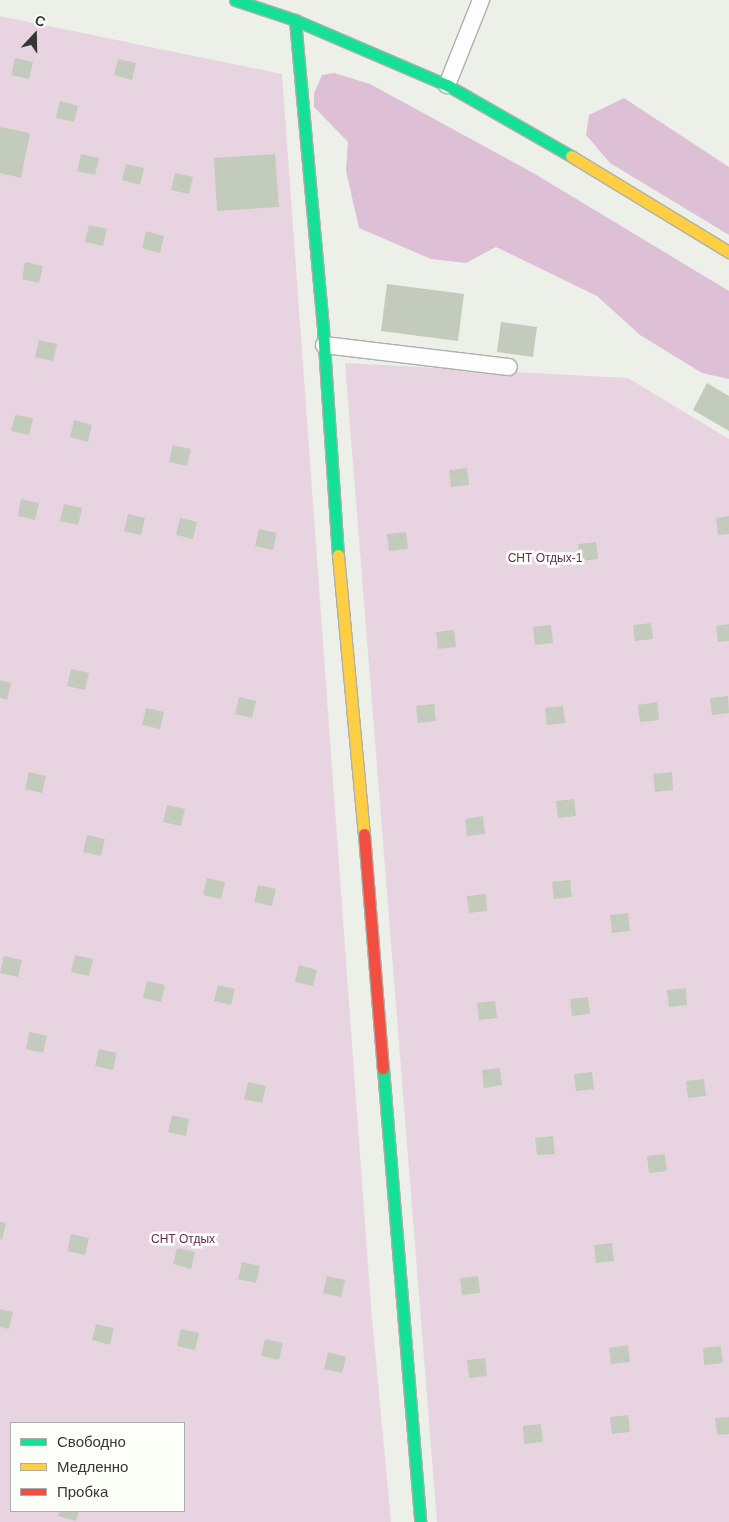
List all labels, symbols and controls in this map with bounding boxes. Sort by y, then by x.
north arrow [10,10,60,60]
text: С [33,12,48,30]
park label: СНТ Отдых-1 [508,552,582,566]
park label: СНТ Отдых [151,1233,215,1247]
legend [10,1422,185,1512]
text: Свободно [57,1433,126,1450]
text: Медленно [57,1458,128,1475]
text: Пробка [57,1483,108,1500]

